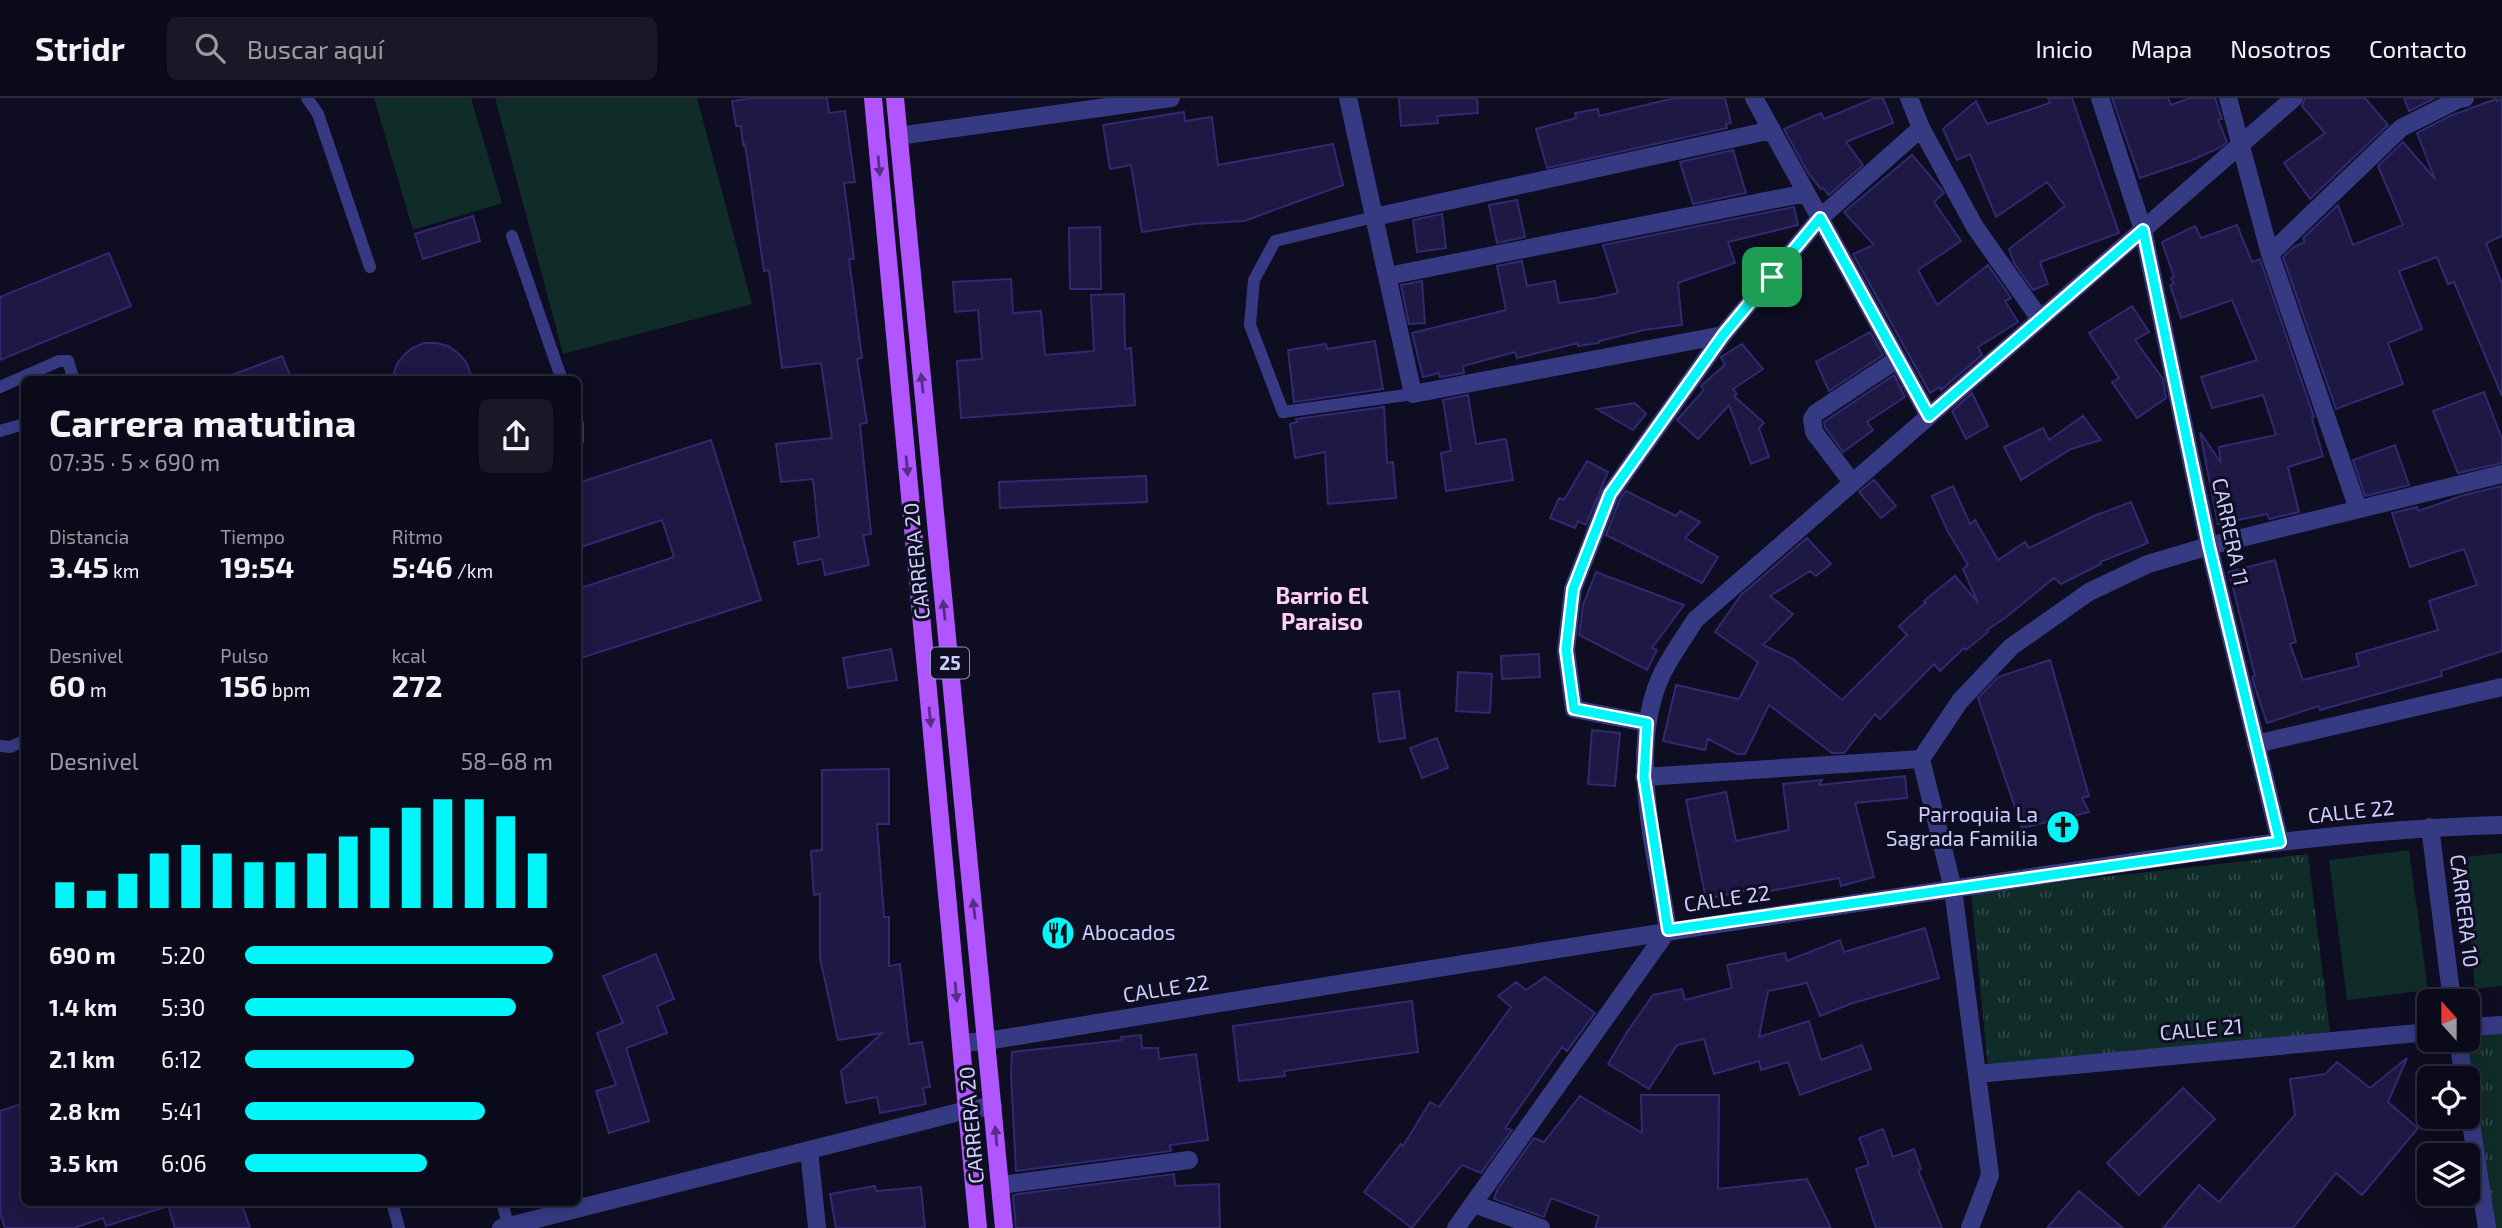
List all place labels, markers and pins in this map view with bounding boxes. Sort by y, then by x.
pin [1742,247,1802,307]
place label: Parroquia La Sagrada Familia [1886,801,2038,850]
church icon: Parroquia La Sagrada Familia [2044,808,2082,846]
restaurant icon: Abocados [1039,914,1077,952]
place label: Abocados [1082,919,1175,944]

